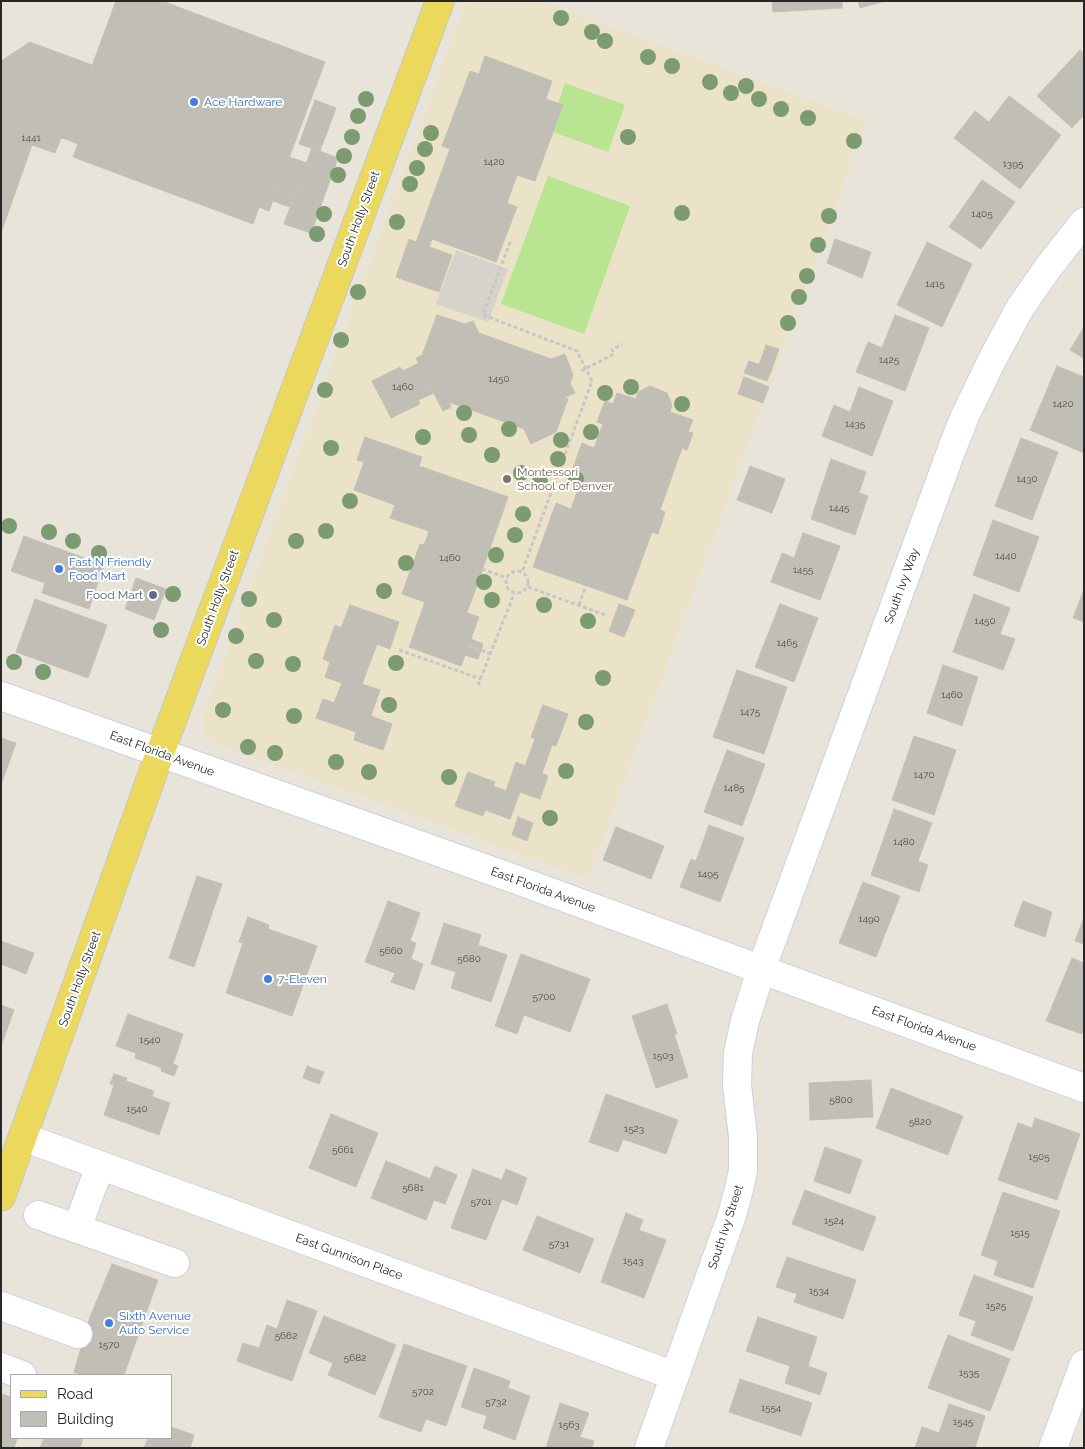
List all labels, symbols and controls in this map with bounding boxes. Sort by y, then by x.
place label: Ace Hardware [204,95,283,109]
marker: Ace Hardware [188,96,200,108]
house number: 1441 [21,132,41,144]
house number: 1420 [483,156,505,168]
house number: 1395 [1003,158,1023,170]
street label: South Holly Street [335,169,383,269]
house number: 1405 [971,208,993,220]
house number: 1415 [925,278,945,290]
house number: 1425 [879,354,899,366]
house number: 1450 [488,373,510,385]
house number: 1460 [392,381,414,393]
house number: 1420 [1052,398,1074,410]
house number: 1435 [845,418,865,430]
place label: Montessori School of Denver [517,465,612,493]
marker: Montessori School of Denver [501,473,513,485]
house number: 1430 [1016,473,1038,485]
house number: 1445 [829,502,849,514]
street label: South Ivy Way [882,546,922,626]
street label: South Holly Street [194,548,242,648]
house number: 1440 [995,550,1017,562]
house number: 1460 [439,552,461,564]
place label: Fast N Friendly Food Mart [69,555,152,583]
marker: Fast N Friendly Food Mart [53,563,65,575]
house number: 1455 [793,564,813,576]
place label: Food Mart [86,588,143,602]
marker: Food Mart [147,589,159,601]
house number: 1450 [974,615,996,627]
house number: 1465 [776,637,798,649]
house number: 1460 [941,689,963,701]
house number: 1475 [740,706,760,718]
street label: East Florida Avenue [108,728,216,780]
house number: 1470 [913,769,935,781]
house number: 1485 [723,782,745,794]
house number: 1480 [893,836,915,848]
street label: East Florida Avenue [489,864,597,916]
house number: 1495 [697,868,719,880]
house number: 1490 [858,913,880,925]
street label: South Holly Street [56,929,104,1029]
house number: 5660 [379,945,403,957]
house number: 5680 [457,953,481,965]
place label: 7-Eleven [278,972,327,986]
marker: 7-Eleven [262,973,274,985]
house number: 5700 [533,991,555,1003]
street label: East Florida Avenue [870,1003,978,1055]
house number: 1540 [139,1034,161,1046]
house number: 1503 [652,1050,674,1062]
house number: 5800 [829,1094,853,1106]
house number: 1540 [126,1103,148,1115]
house number: 5820 [909,1116,931,1128]
house number: 1523 [624,1123,644,1135]
house number: 5661 [332,1144,354,1156]
house number: 1505 [1028,1151,1050,1163]
house number: 5681 [402,1182,424,1194]
street label: South Ivy Street [706,1183,746,1271]
house number: 5701 [470,1196,492,1208]
house number: 1524 [824,1215,844,1227]
house number: 1515 [1010,1227,1030,1239]
street label: East Gunnison Place [294,1231,404,1283]
house number: 5731 [549,1238,569,1250]
house number: 1543 [623,1255,643,1267]
house number: 1534 [809,1285,829,1297]
house number: 1525 [986,1300,1006,1312]
place label: Sixth Avenue Auto Service [119,1309,191,1337]
marker: Sixth Avenue Auto Service [103,1317,115,1329]
house number: 5662 [275,1330,297,1342]
house number: 1570 [98,1339,120,1351]
house number: 5682 [344,1352,366,1364]
house number: 1535 [959,1367,979,1379]
legend [10,1374,172,1439]
text: Road [57,1385,93,1403]
house number: 5702 [412,1386,434,1398]
house number: 5732 [485,1396,507,1408]
house number: 1554 [761,1402,781,1414]
text: Building [57,1410,114,1428]
house number: 1545 [953,1416,973,1428]
house number: 1563 [558,1419,580,1431]

